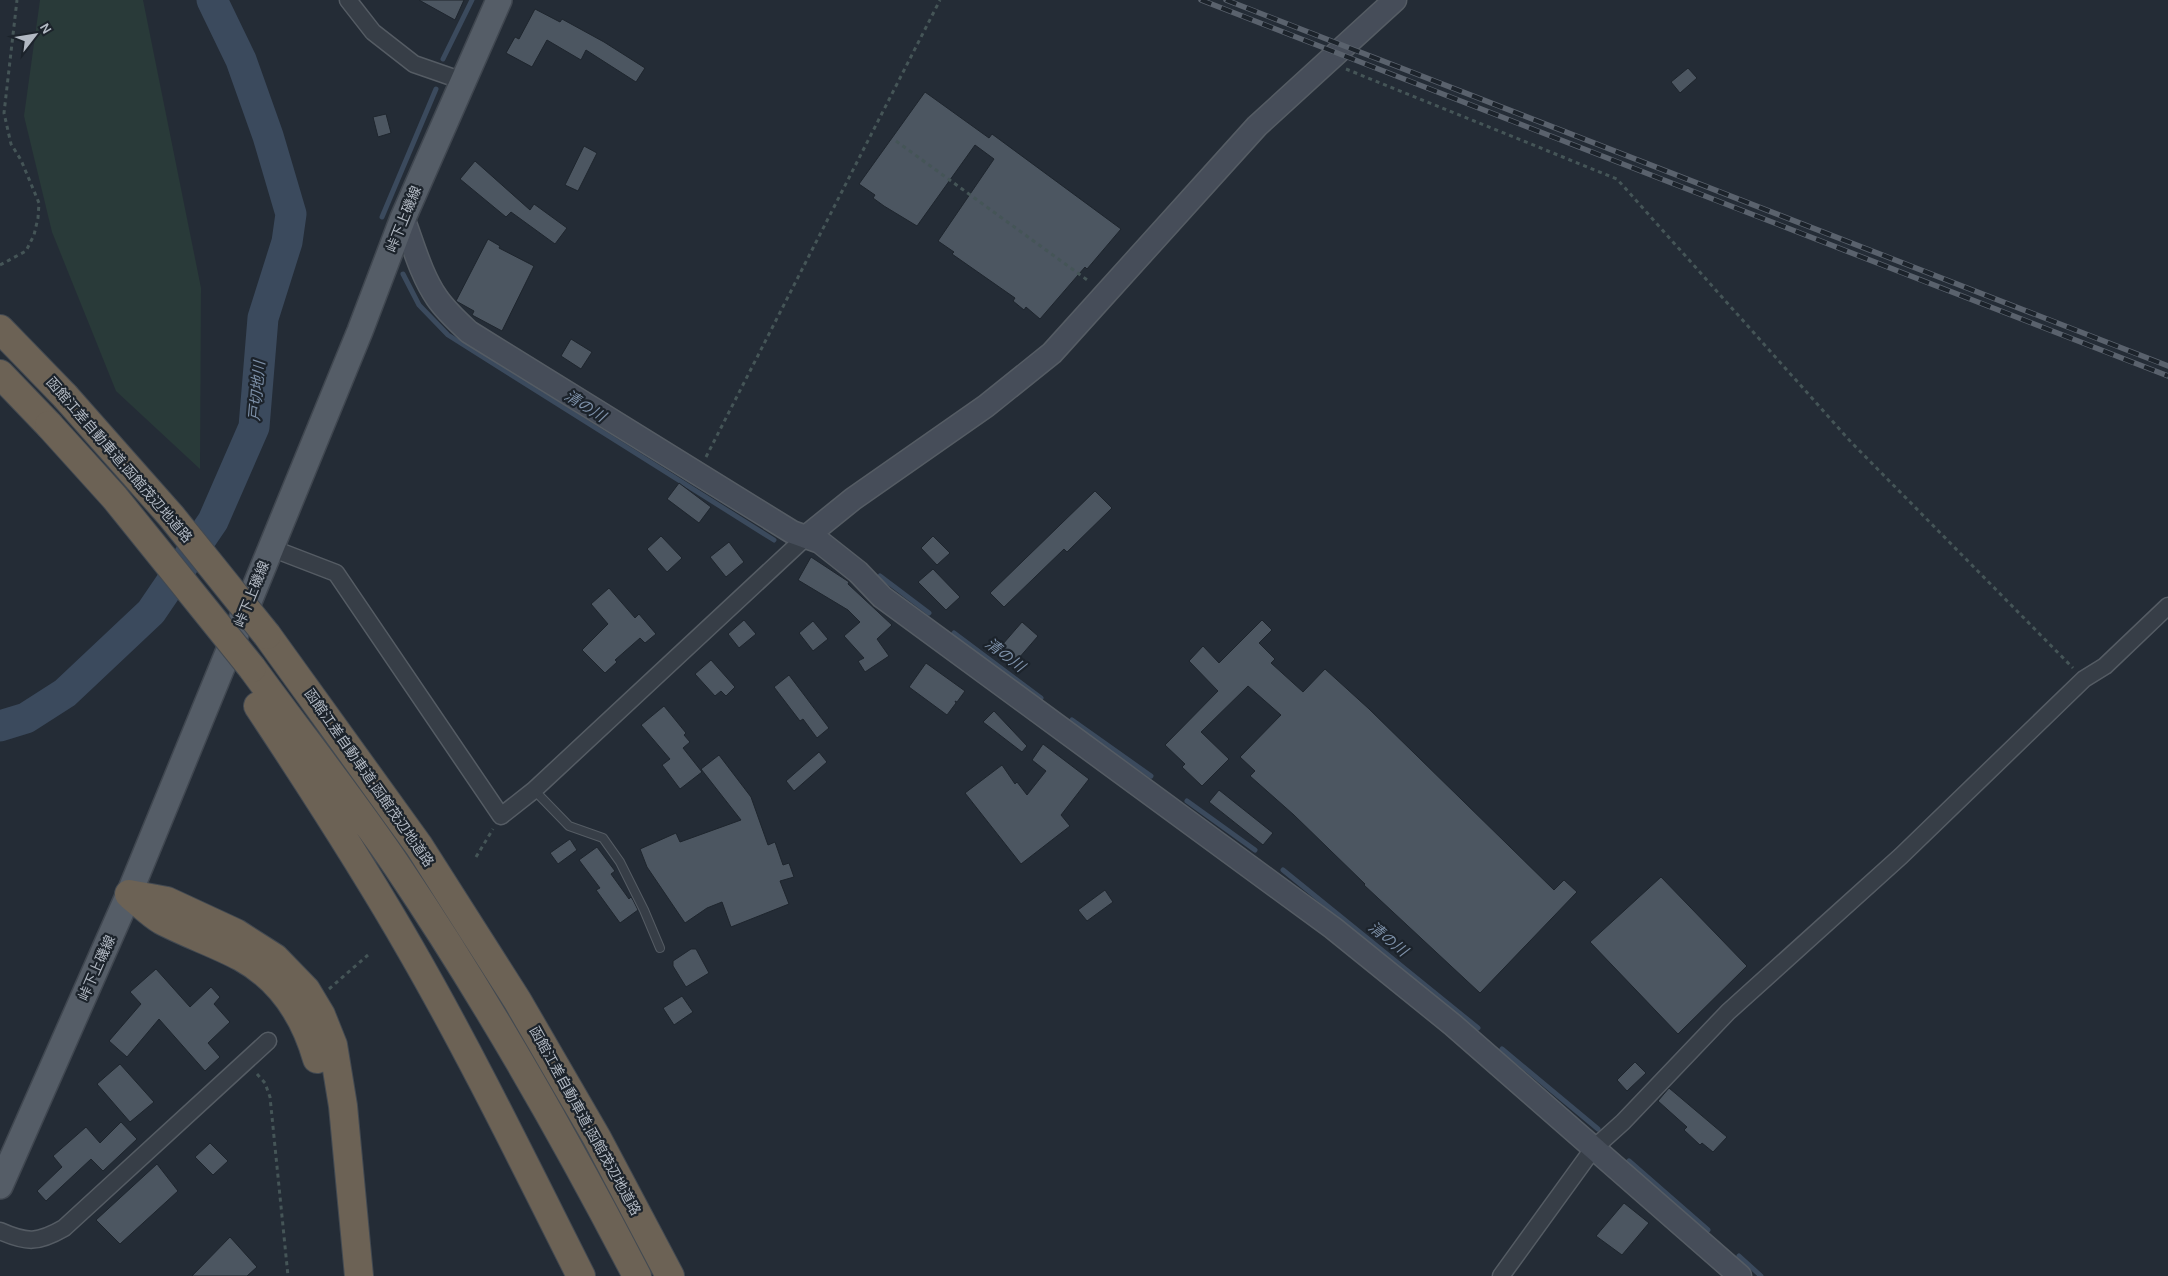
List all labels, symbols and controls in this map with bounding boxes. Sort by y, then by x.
north arrow [10,10,60,60]
text: N [36,20,56,37]
street label: 峠下上磯線 [383,183,425,255]
water label: 戸切地川 [245,358,269,422]
street label: 函館江差自動車道;函館茂辺地道路 [42,374,196,546]
water label: 清の川 [561,386,611,427]
street label: 峠下上磯線 [231,558,273,630]
water label: 清の川 [982,634,1030,677]
street label: 函館江差自動車道;函館茂辺地道路 [301,686,437,870]
water label: 清の川 [1365,918,1413,961]
street label: 峠下上磯線 [75,933,119,1003]
street label: 函館江差自動車道;函館茂辺地道路 [526,1023,644,1219]

